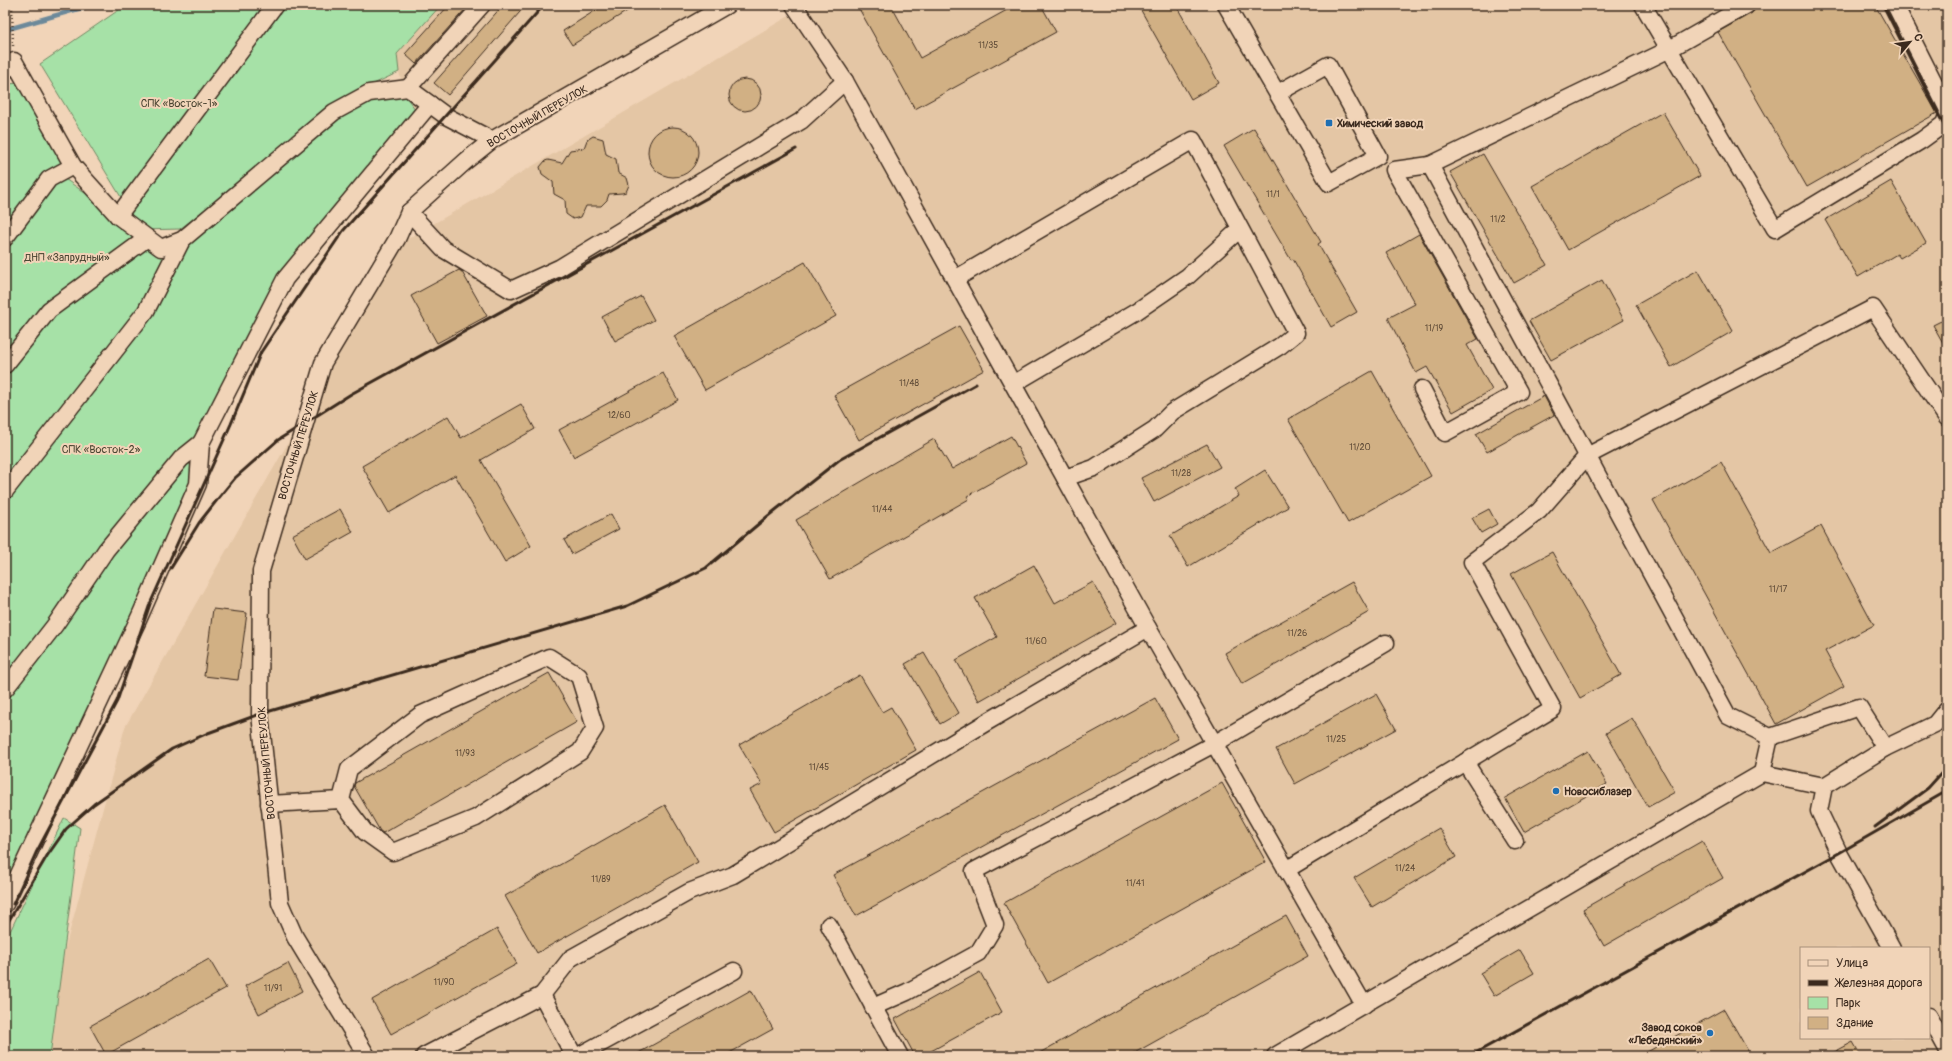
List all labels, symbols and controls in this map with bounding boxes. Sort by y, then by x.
north arrow [1890,22,1930,62]
text: С [1911,31,1926,44]
house number: 11/35 [978,40,998,51]
street label: ВОСТОЧНЫЙ ПЕРЕУЛОК [485,82,590,150]
park label: СПК «Восток-1» [141,97,218,110]
place label: Химический завод [1337,117,1423,130]
marker: Химический завод [1324,118,1334,128]
house number: 11/1 [1266,189,1280,200]
house number: 11/2 [1490,214,1506,225]
park label: ДНП «Запрудный» [23,251,110,264]
house number: 11/19 [1425,323,1444,334]
house number: 11/48 [899,378,919,389]
street label: ВОСТОЧНЫЙ ПЕРЕУЛОК [276,389,321,501]
house number: 12/60 [607,410,631,421]
house number: 11/20 [1349,442,1371,453]
park label: СПК «Восток-2» [62,443,141,456]
house number: 11/28 [1171,468,1191,479]
house number: 11/44 [872,504,893,515]
house number: 11/17 [1769,584,1788,595]
house number: 11/26 [1287,628,1307,639]
house number: 11/60 [1025,636,1047,647]
street label: ВОСТОЧНЫЙ ПЕРЕУЛОК [255,706,278,820]
house number: 11/25 [1326,734,1346,745]
house number: 11/93 [455,748,475,759]
house number: 11/45 [809,762,829,773]
place label: Новосиблазер [1564,785,1632,798]
marker: Новосиблазер [1551,786,1561,796]
house number: 11/24 [1395,863,1416,874]
house number: 11/89 [591,874,611,885]
house number: 11/41 [1125,878,1145,889]
legend [1800,947,1930,1039]
text: Улица [1836,956,1868,971]
text: Железная дорога [1834,976,1923,991]
house number: 11/90 [433,977,455,988]
house number: 11/91 [264,983,282,994]
text: Парк [1836,996,1861,1011]
text: Здание [1836,1016,1873,1031]
place label: Завод соков «Лебедянский» [1627,1021,1703,1047]
marker: Завод соков «Лебедянский» [1705,1028,1715,1038]

